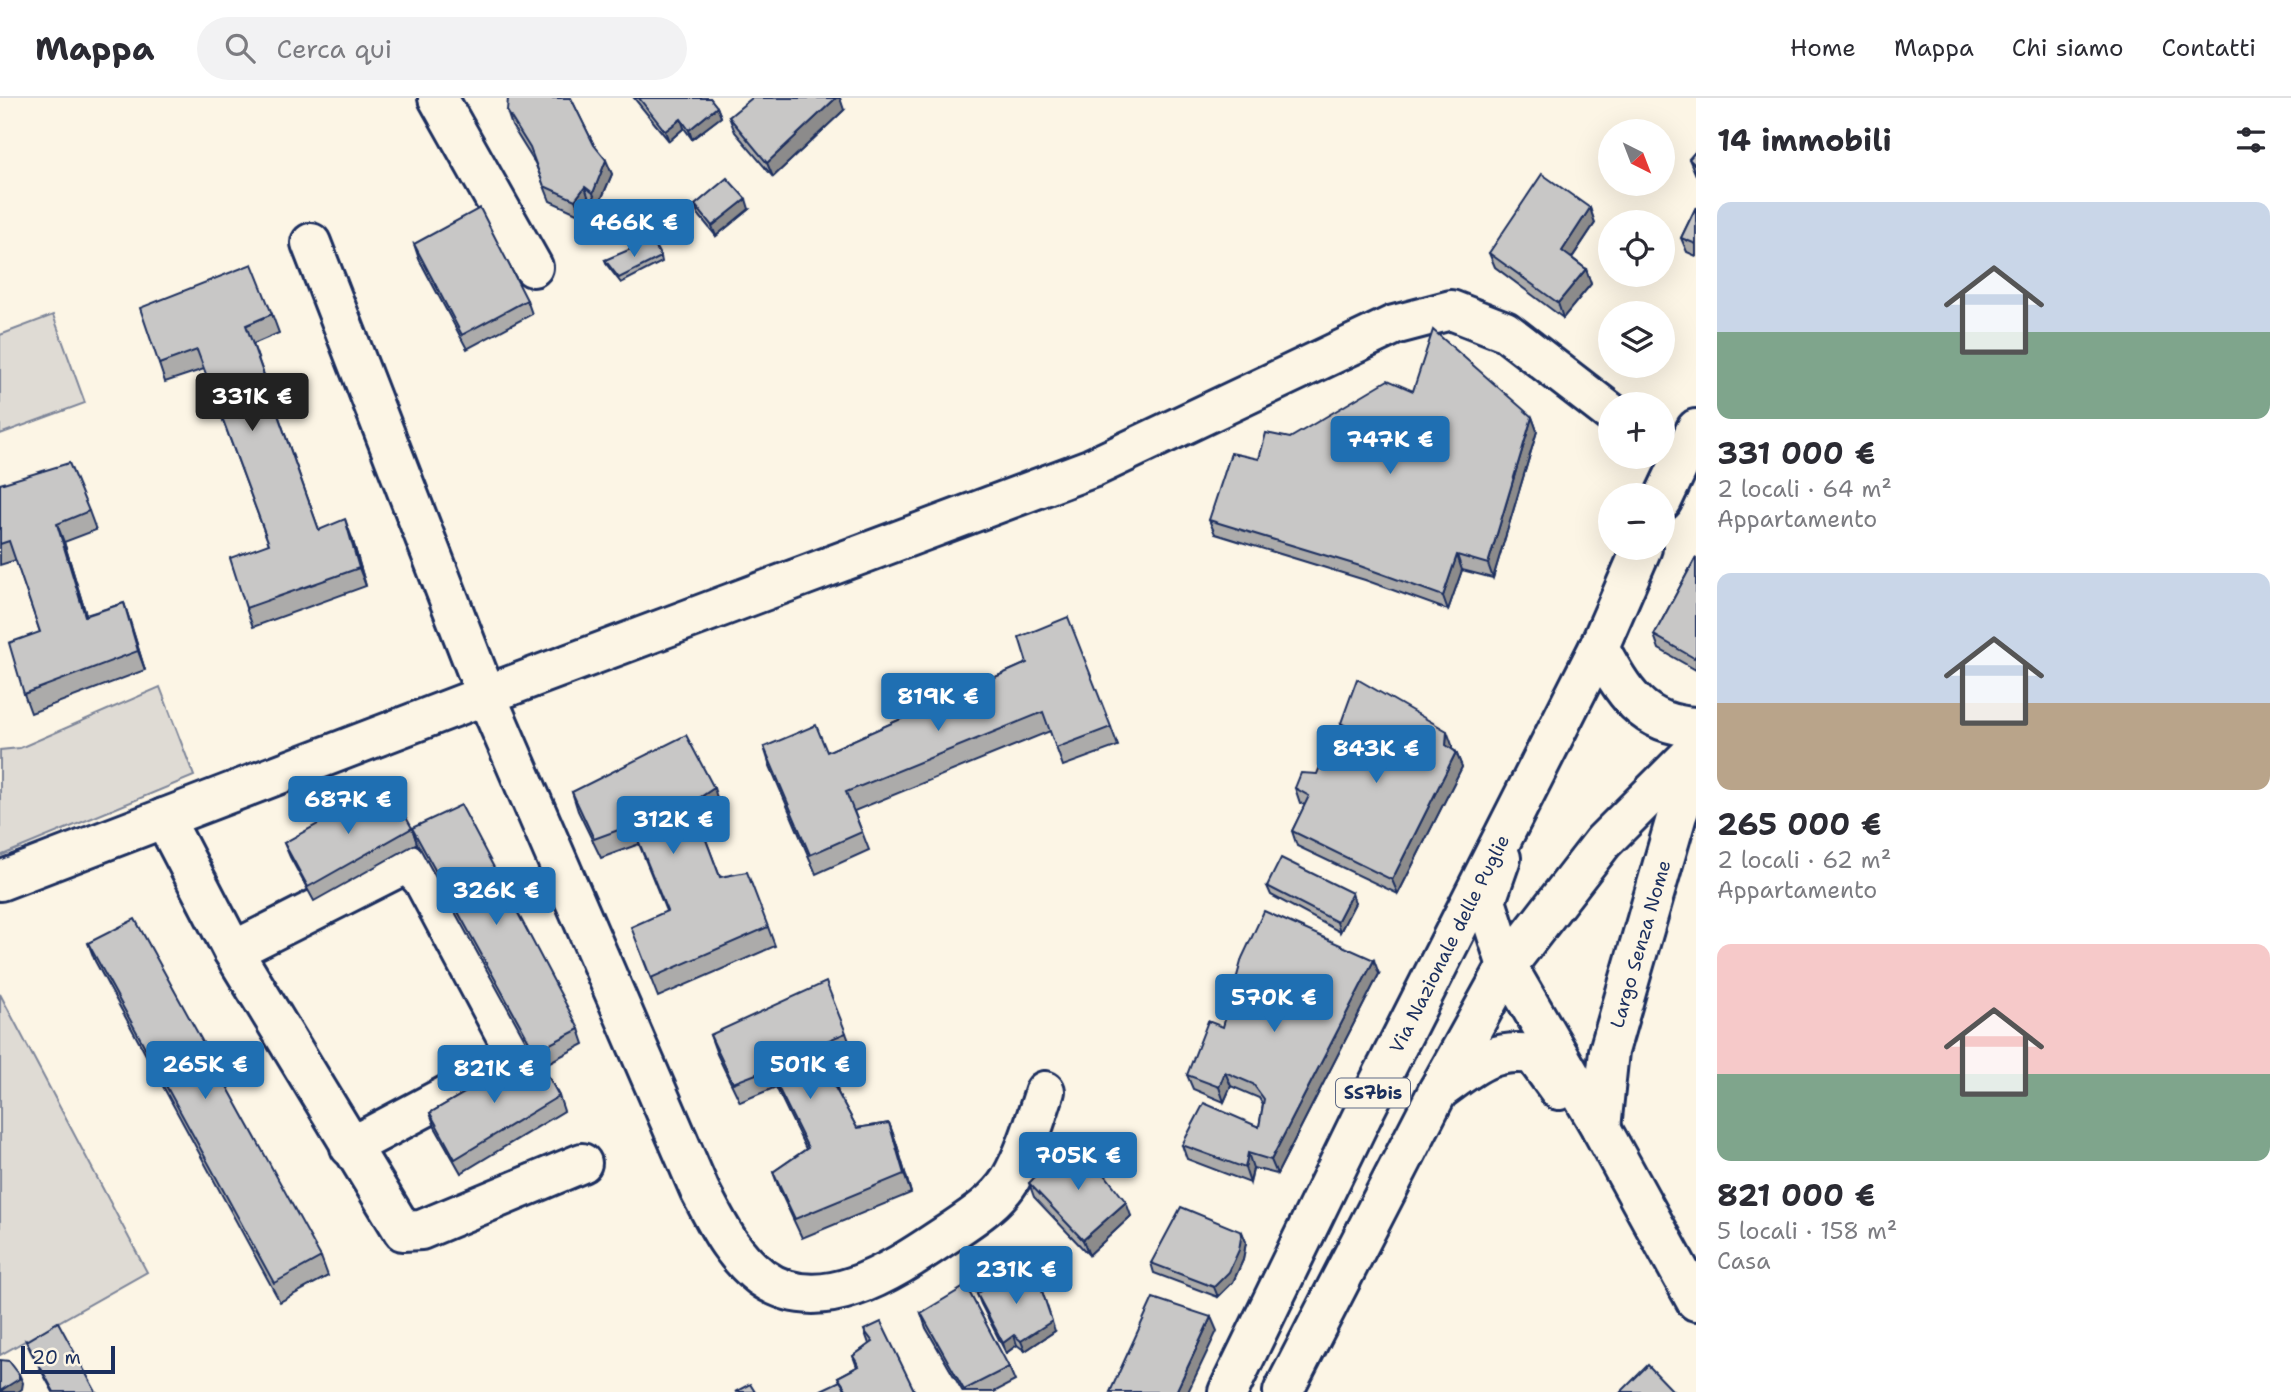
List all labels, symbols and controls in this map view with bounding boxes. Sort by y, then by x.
search box [197,17,687,80]
text: Mappa [35,26,155,71]
icon: search [221,29,259,67]
text: Cerca qui [277,31,392,66]
text: Home [1790,32,1856,64]
text: Mappa [1894,32,1974,64]
text: Chi siamo [2012,32,2124,64]
text: Contatti [2162,32,2256,64]
north arrow [1598,119,1675,196]
map controls [1598,119,1675,560]
text: 14 immobili [1717,120,1892,161]
icon: filters [2232,121,2270,159]
pin: 466K € [577,200,691,259]
text: 466K € [590,207,678,237]
button: locate [1598,210,1675,287]
icon: home [1931,247,2057,373]
button: layers [1598,301,1675,378]
pin: 331K € [195,374,309,433]
text: 331K € [212,381,292,411]
button: + [1598,392,1675,469]
pin: 747K € [1333,416,1447,476]
text: 747K € [1347,424,1433,454]
text: 331 000 € [1717,433,1875,474]
text: 2 locali · 64 m² [1717,474,1892,504]
button: − [1598,483,1675,560]
text: Appartamento [1717,504,1877,534]
icon: home [1931,618,2057,744]
pin: 819K € [881,674,995,733]
text: 819K € [897,681,979,711]
pin: 843K € [1319,726,1433,785]
text: 843K € [1333,733,1419,763]
pin: 687K € [291,776,405,836]
text: 687K € [304,784,392,814]
pin: 312K € [616,796,730,856]
text: 312K € [633,804,713,834]
text: 265 000 € [1717,804,1881,845]
street label: Via Nazionale delle Puglie [1384,830,1515,1057]
text: 2 locali · 62 m² [1717,845,1891,875]
street label: Largo Senza Nome [1604,857,1676,1031]
pin: 326K € [439,868,553,927]
text: 326K € [453,875,539,905]
text: Appartamento [1717,875,1877,905]
pin: 570K € [1217,974,1331,1034]
text: 570K € [1231,982,1317,1012]
icon: home [1931,989,2057,1115]
pin: 265K € [148,1042,262,1101]
pin: 501K € [753,1042,867,1101]
pin: 821K € [437,1046,551,1105]
text: 265K € [162,1049,248,1079]
text: 501K € [770,1049,850,1079]
text: 821K € [454,1053,534,1083]
road number: SS7bis [1336,1078,1410,1108]
pin: 705K € [1021,1132,1135,1192]
text: 705K € [1035,1140,1121,1170]
text: 821 000 € [1717,1175,1875,1216]
text: 5 locali · 158 m² [1717,1216,1897,1246]
pin: 231K € [959,1246,1073,1306]
text: Casa [1717,1246,1770,1276]
text: 231K € [975,1254,1057,1284]
scale bar [21,1343,116,1375]
text: 20 m [32,1345,81,1370]

